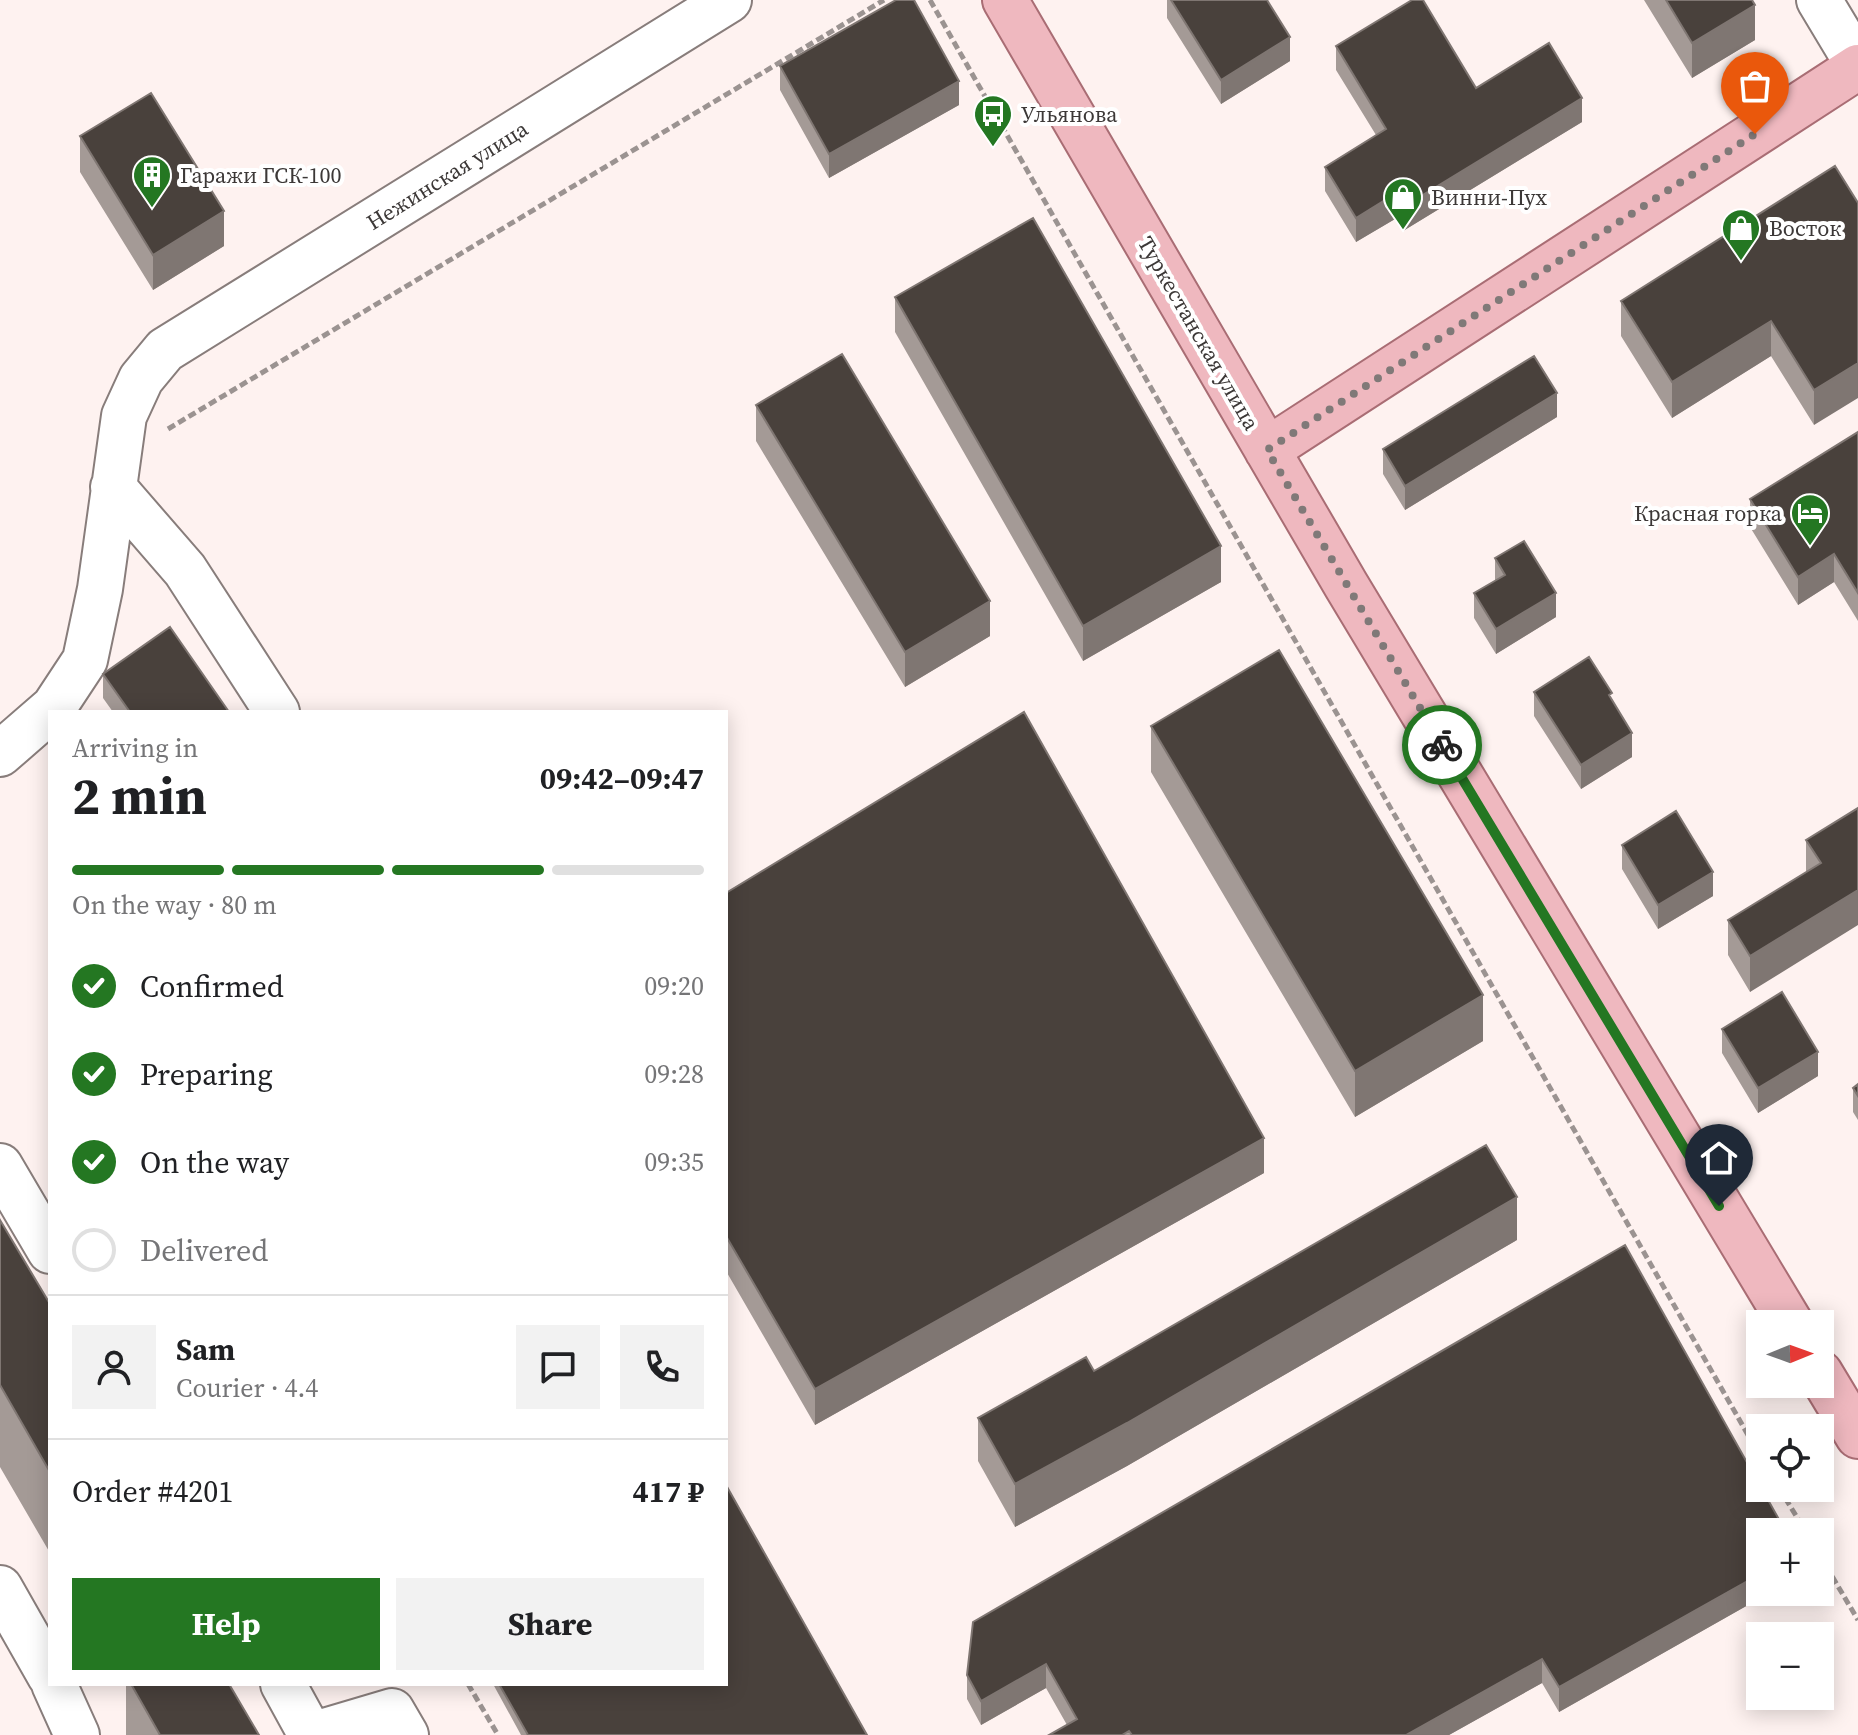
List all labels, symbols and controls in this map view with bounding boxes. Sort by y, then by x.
pin [1721,52,1789,134]
icon: bag [1733,64,1777,108]
bus stop icon: Ульянова [972,93,1014,148]
place label: Ульянова [1021,99,1118,129]
street label: Нежинская улица [361,113,534,237]
building icon: Гаражи ГСК-100 [131,154,173,209]
place label: Гаражи ГСК-100 [180,160,342,190]
shop icon: Винни-Пух [1382,176,1424,231]
place label: Винни-Пух [1431,182,1548,212]
shop icon: Восток [1720,207,1762,262]
place label: Восток [1769,213,1842,243]
street label: Туркестанская улица [1131,231,1267,436]
hotel icon: Красная горка [1789,492,1831,547]
place label: Красная горка [1634,498,1783,528]
courier [1402,705,1482,785]
icon: bike [1420,723,1464,767]
text: Arriving in [72,730,198,766]
text: 09:42–09:47 [540,758,704,799]
text: 2 min [72,760,207,831]
text: On the way · 80 m [72,887,277,923]
icon: check [72,964,116,1008]
text: Confirmed [140,966,284,1007]
text: 09:20 [644,968,704,1004]
icon: check [72,1052,116,1096]
text: Preparing [140,1054,273,1095]
text: 09:28 [644,1056,704,1092]
pin [1685,1124,1753,1206]
icon: home [1697,1136,1741,1180]
icon: check [72,1140,116,1184]
text: On the way [140,1142,289,1183]
text: 09:35 [644,1144,704,1180]
text: Delivered [140,1230,268,1271]
north arrow [1746,1310,1834,1398]
map controls [1746,1310,1834,1710]
button: person [72,1325,156,1409]
button: chat [516,1325,600,1409]
button: phone [620,1325,704,1409]
text: Sam [176,1329,235,1370]
text: Courier · 4.4 [176,1370,318,1406]
button: locate [1746,1414,1834,1502]
text: Order #4201 [72,1471,233,1512]
text: 417 ₽ [633,1471,704,1512]
button: + [1746,1518,1834,1606]
button: Help [72,1578,380,1670]
button: Share [396,1578,704,1670]
button: − [1746,1622,1834,1710]

